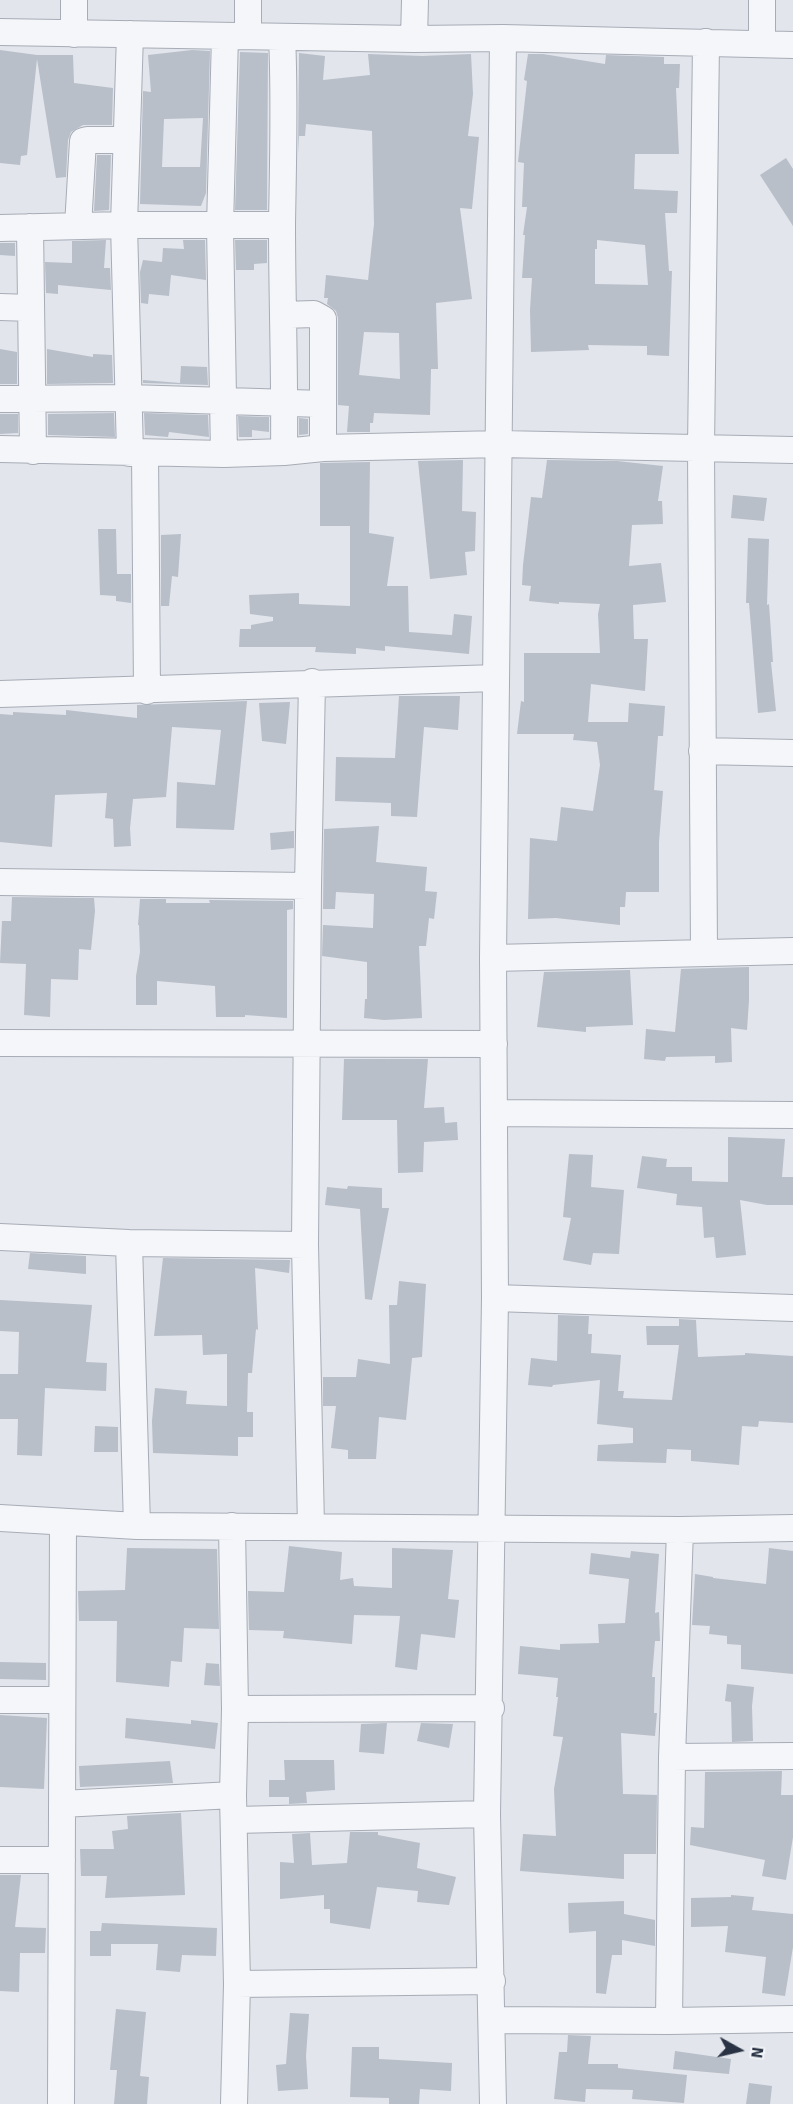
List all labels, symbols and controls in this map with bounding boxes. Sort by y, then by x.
north arrow [709,2020,769,2080]
text: N [746,2046,768,2059]

